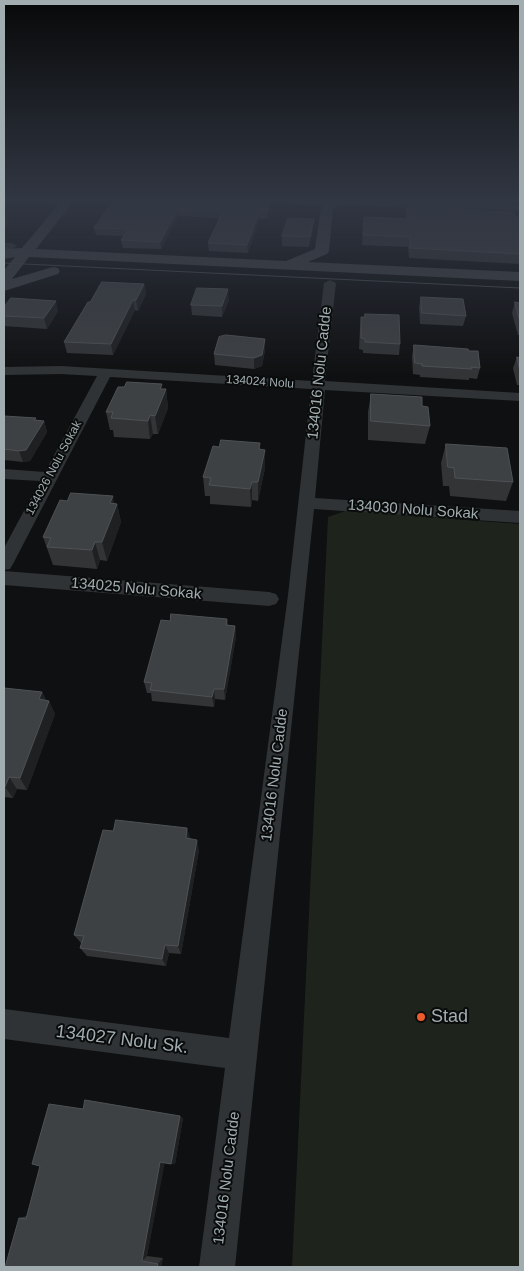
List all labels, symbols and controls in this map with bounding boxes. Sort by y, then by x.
street label: 134016 Nolu Cadde [304,306,336,440]
street label: 134024 Nolu [226,372,294,392]
street label: 134026 Nolu Sokak [23,418,85,518]
street label: 134030 Nolu Sokak [347,496,479,524]
street label: 134025 Nolu Sokak [70,574,202,604]
street label: 134016 Nolu Cadde [258,708,292,842]
place label: Stad [431,1006,468,1028]
marker: Stad [415,1011,427,1023]
street label: 134027 Nolu Sk. [55,1021,189,1059]
street label: 134016 Nolu Cadde [210,1111,244,1245]

